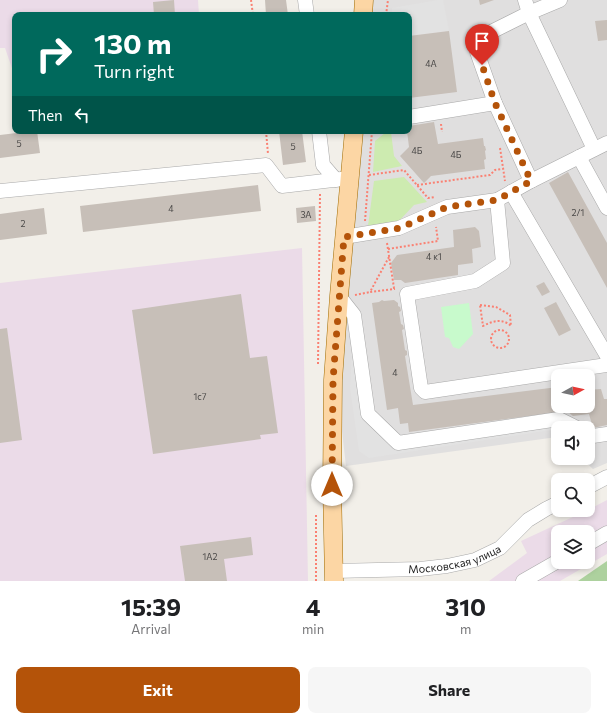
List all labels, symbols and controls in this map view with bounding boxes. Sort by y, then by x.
pin [465,24,499,65]
text: 130 m [94,26,171,60]
icon: right [28,28,80,80]
icon: arrive [471,30,493,52]
house number: 4А [425,58,437,69]
text: Turn right [94,60,174,82]
icon: left [71,104,93,126]
text: Then [28,106,63,124]
house number: 5 [16,138,22,149]
house number: 5 [290,141,296,152]
house number: 4Б [411,145,423,156]
house number: 4Б [450,149,462,160]
house number: 4 [168,203,174,214]
house number: 2/1 [572,207,584,218]
house number: 3А [300,209,312,220]
house number: 2 [21,218,26,229]
house number: 4 к1 [426,251,442,262]
house number: 4 [392,367,398,378]
north arrow [551,369,595,413]
map controls [551,369,595,569]
house number: 1с7 [193,391,207,402]
button: sound [551,421,595,465]
position arrow [311,464,353,506]
button: search [551,473,595,517]
button: layers [551,525,595,569]
street label: Московская улица [408,542,503,575]
house number: 1А2 [202,551,218,562]
text: 15:39 [121,592,181,621]
text: 4 [306,592,320,621]
text: 310 [445,592,486,621]
text: Arrival [131,621,171,637]
text: min [302,621,324,637]
text: m [460,621,471,637]
button: Exit [16,667,300,713]
button: Share [308,667,591,713]

